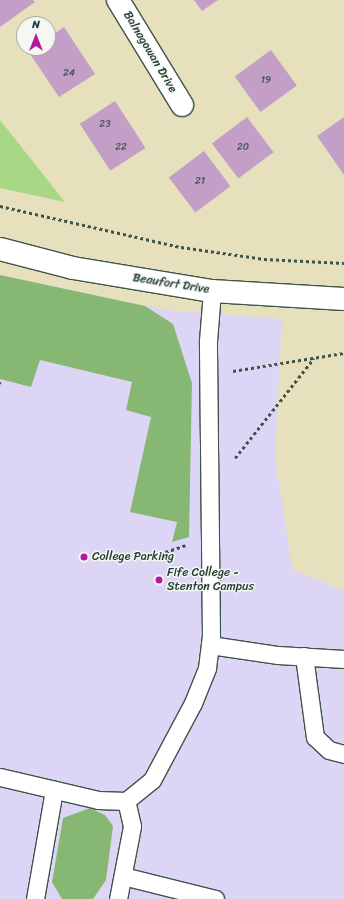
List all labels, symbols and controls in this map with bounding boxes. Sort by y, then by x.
street label: Balnagowan Drive [120,9,180,95]
text: N [32,15,40,34]
north arrow [16,16,56,56]
house number: 24 [63,68,75,80]
house number: 19 [261,75,271,87]
house number: 23 [99,119,111,131]
house number: 22 [115,142,127,154]
house number: 20 [237,142,249,154]
house number: 21 [195,176,205,188]
street label: Beaufort Drive [132,271,210,297]
place label: College Parking [92,550,174,564]
marker: College Parking [79,552,89,562]
place label: Fife College - Stenton Campus [167,566,253,594]
marker: Fife College - Stenton Campus [154,575,164,585]

